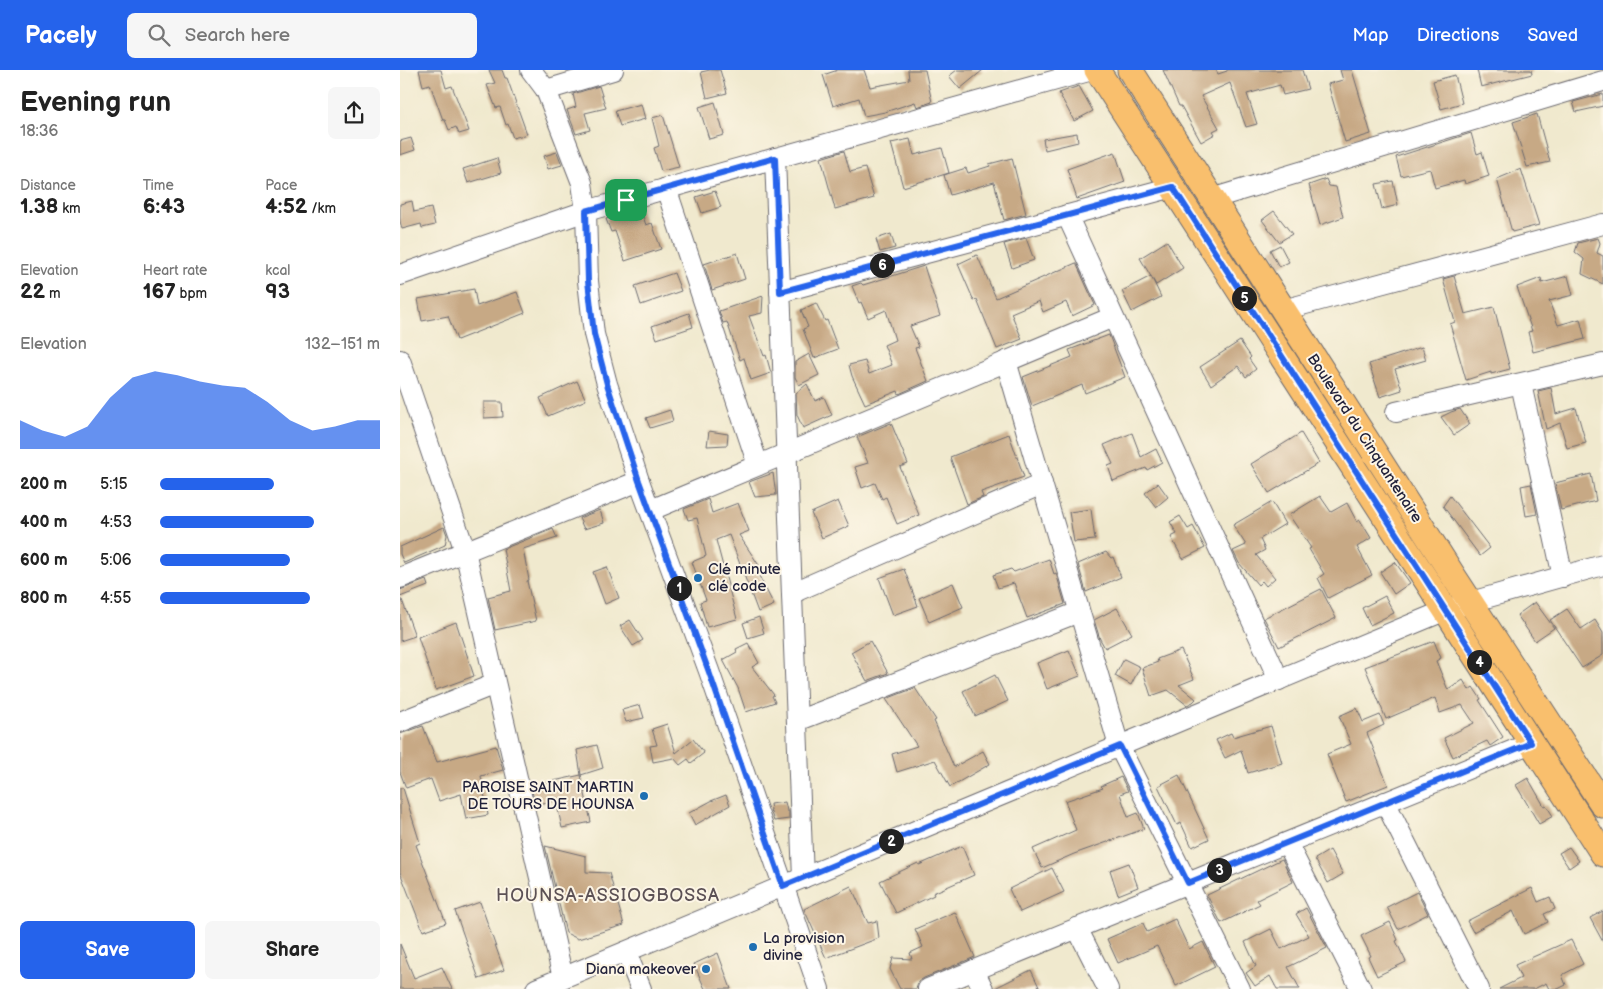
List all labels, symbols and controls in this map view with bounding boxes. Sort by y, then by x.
search box [127,13,477,58]
text: Pacely [25,21,97,50]
icon: search [145,21,173,49]
text: Search here [185,24,290,47]
text: Map [1353,25,1389,46]
text: Directions [1417,25,1499,46]
text: Saved [1527,25,1578,46]
text: Evening run [20,86,171,119]
button: share [328,87,380,139]
text: 18:36 [20,122,58,141]
text: Distance [20,177,76,194]
text: Time [143,177,174,194]
text: Pace [265,177,297,194]
pin [605,179,647,221]
icon: arrive [612,186,640,214]
text: 1.38 [20,194,58,219]
text: 6:43 [143,194,185,219]
text: 4:52 [265,194,307,219]
text: km [58,200,81,217]
text: /km [307,200,336,217]
pin: 6 [870,252,894,278]
text: 6 [878,257,887,274]
text: Elevation [20,262,78,279]
text: Heart rate [143,262,207,279]
text: kcal [265,262,290,279]
text: 22 [20,279,45,304]
text: 167 [143,279,176,304]
text: 93 [265,279,290,304]
text: m [45,285,61,302]
text: bpm [176,285,207,302]
pin: 5 [1232,286,1256,310]
text: 5 [1240,290,1249,307]
text: Elevation [20,335,87,354]
text: 132–151 m [305,335,380,354]
street label: Boulevard du Cinquantenaire [1303,350,1426,526]
text: 200 m [20,475,67,494]
text: 5:15 [100,475,128,494]
text: 400 m [20,513,67,532]
text: 4:53 [100,513,132,532]
text: 600 m [20,551,68,570]
text: 5:06 [100,551,132,570]
place label: Clé minute clé code [708,560,781,596]
marker: Clé minute clé code [692,572,704,584]
pin: 1 [666,576,692,600]
text: 1 [677,580,682,597]
text: 800 m [20,589,68,608]
text: 4:55 [100,589,131,608]
pin: 4 [1466,650,1492,674]
text: 4 [1475,654,1484,671]
place label: PAROISE SAINT MARTIN DE TOURS DE HOUNSA [462,778,635,814]
marker: PAROISE SAINT MARTIN DE TOURS DE HOUNSA [638,790,650,802]
pin: 2 [878,828,904,854]
text: 2 [887,833,896,850]
pin: 3 [1206,858,1232,882]
text: 3 [1215,862,1224,879]
district label: HOUNSA-ASSIOGBOSSA [496,885,720,906]
button: Save [20,921,195,979]
button: Share [205,921,380,979]
place label: La provision divine [763,929,845,965]
marker: La provision divine [747,941,759,953]
place label: Diana makeover [585,960,697,979]
marker: Diana makeover [700,963,712,975]

